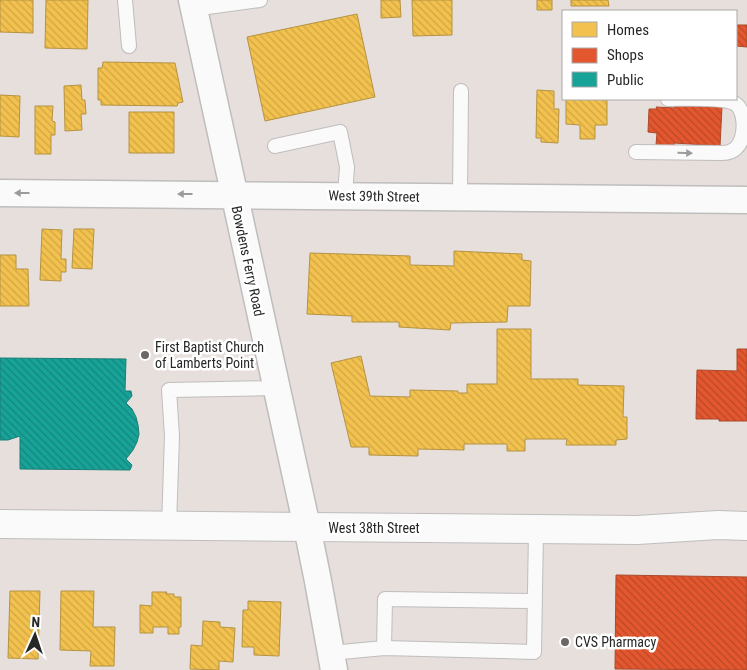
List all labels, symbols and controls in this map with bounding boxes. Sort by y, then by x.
legend [562,10,737,100]
text: Homes [607,21,649,39]
text: Shops [607,46,644,64]
text: Public [607,71,644,89]
one-way arrow [677,149,693,157]
street label: West 39th Street [328,187,420,205]
one-way arrow [14,189,30,197]
one-way arrow [177,190,193,198]
street label: Bowdens Ferry Road [228,204,268,318]
place label: First Baptist Church of Lamberts Point [155,339,264,371]
marker: First Baptist Church of Lamberts Point [139,349,151,361]
street label: West 38th Street [328,520,420,536]
north arrow [10,610,60,660]
text: N [31,614,40,630]
place label: CVS Pharmacy [575,634,656,650]
marker: CVS Pharmacy [559,636,571,648]

